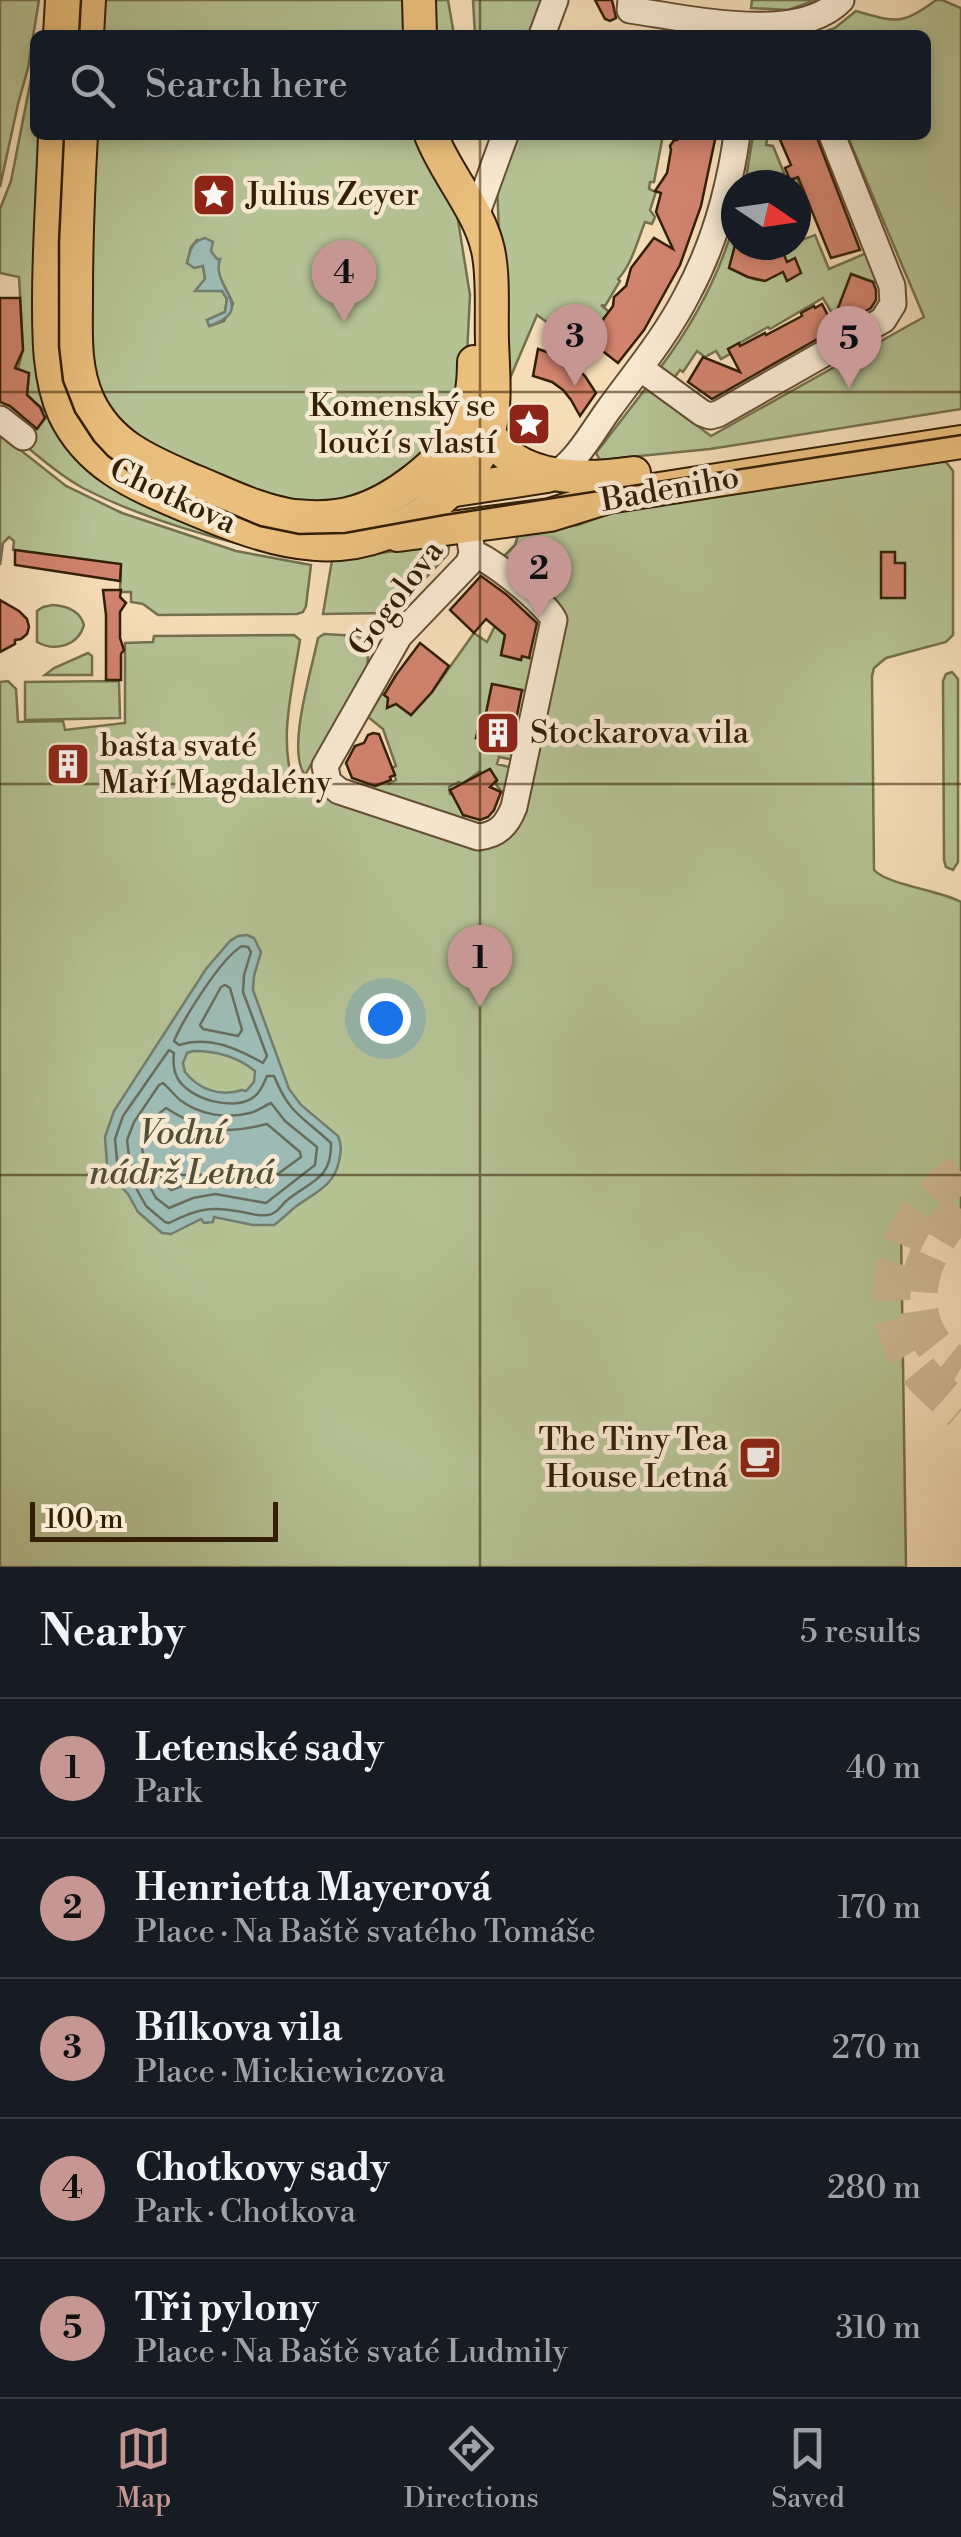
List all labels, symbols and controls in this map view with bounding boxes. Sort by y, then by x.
search box [30,30,931,140]
icon: search [65,58,120,113]
text: Search here [145,62,348,109]
north arrow [721,170,811,260]
place icon: Julius Zeyer [191,172,237,218]
place label: Julius Zeyer [245,175,419,215]
pin: 4 [312,240,376,322]
pin: 3 [542,304,608,386]
pin: 5 [816,306,882,388]
place label: Komenský se loučí s vlastí [309,386,497,463]
place icon: Komenský se loučí s vlastí [506,401,552,447]
street label: Chotkova [103,449,244,543]
street label: Badeniho [597,457,742,521]
street label: Gogolova [339,531,453,664]
pin: 2 [506,536,572,618]
building icon: Stockarova vila [475,710,521,756]
place label: Stockarova vila [530,713,750,753]
place label: bašta svaté Maří Magdalény [100,726,332,803]
building icon: bašta svaté Maří Magdalény [45,741,91,787]
pin: 1 [448,924,512,1007]
your location [360,993,411,1044]
water label: Vodní nádrž Letná [90,1112,275,1195]
place label: The Tiny Tea House Letná [538,1420,729,1497]
cafe icon: The Tiny Tea House Letná [737,1435,783,1481]
scale bar [30,1497,278,1542]
text: 100 m [45,1502,124,1537]
text: Nearby [40,1606,185,1659]
text: 5 results [800,1612,921,1652]
text: Letenské sady [135,1725,384,1772]
text: 1 [65,1748,80,1788]
text: 40 m [846,1748,921,1788]
text: Park [135,1772,202,1812]
text: Henrietta Mayerová [135,1865,492,1912]
text: 2 [62,1888,83,1928]
text: 170 m [838,1888,921,1928]
text: Place · Na Baště svatého Tomáše [135,1912,596,1952]
text: Bílkova vila [135,2005,342,2052]
text: 3 [63,2028,82,2068]
text: 270 m [832,2028,921,2068]
text: Place · Mickiewiczova [135,2052,445,2092]
text: Chotkovy sady [135,2145,390,2192]
text: 4 [62,2168,83,2208]
text: 280 m [827,2168,921,2208]
text: Park · Chotkova [135,2192,356,2232]
text: Tři pylony [135,2285,319,2332]
text: 5 [63,2308,82,2348]
text: 310 m [835,2308,921,2348]
text: Place · Na Baště svaté Ludmily [135,2332,568,2372]
tab: Map [116,2421,171,2516]
tab: Directions [404,2421,539,2516]
tab: Saved [771,2421,845,2516]

